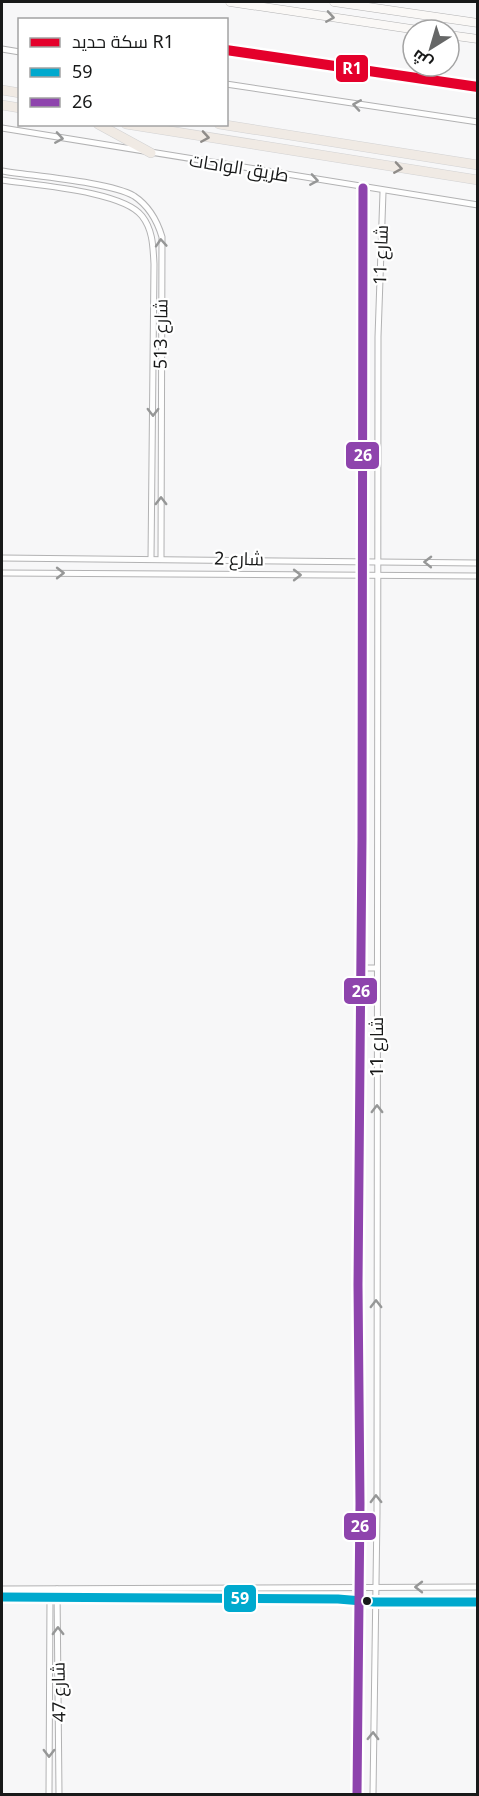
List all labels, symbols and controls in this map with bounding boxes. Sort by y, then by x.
one-way arrow [325,10,334,22]
legend [18,18,228,126]
north arrow [401,18,461,78]
text: سكة حديد R1 [72,29,174,53]
text: ش [407,45,437,75]
line badge: R1 [335,54,369,83]
text: R1 [342,57,362,79]
text: 59 [72,59,93,83]
text: 26 [72,89,93,113]
one-way arrow [353,99,362,111]
one-way arrow [200,130,210,143]
one-way arrow [55,131,64,143]
street label: طريق الواحات [188,147,291,188]
one-way arrow [393,161,402,173]
one-way arrow [308,173,318,186]
street label: شارع 11 [367,224,394,285]
one-way arrow [155,238,168,247]
street label: شارع 513 [147,299,174,369]
one-way arrow [147,408,159,417]
line badge: 26 [345,441,380,470]
text: 26 [354,444,372,466]
one-way arrow [155,496,167,505]
street label: شارع 2 [214,546,264,571]
one-way arrow [423,556,432,568]
one-way arrow [55,567,64,579]
one-way arrow [292,569,301,581]
line badge: 26 [343,977,378,1005]
text: 26 [352,980,370,1002]
street label: شارع 11 [364,1017,389,1077]
one-way arrow [371,1105,383,1114]
one-way arrow [370,1300,382,1309]
one-way arrow [370,1495,383,1504]
line badge: 26 [343,1512,377,1541]
text: 26 [351,1515,369,1537]
one-way arrow [415,1581,424,1593]
line badge: 59 [223,1584,257,1613]
text: 59 [231,1587,249,1609]
unlabelled marker [361,1595,373,1607]
one-way arrow [52,1627,64,1636]
street label: شارع 47 [45,1662,72,1722]
one-way arrow [367,1732,379,1741]
one-way arrow [43,1748,55,1757]

